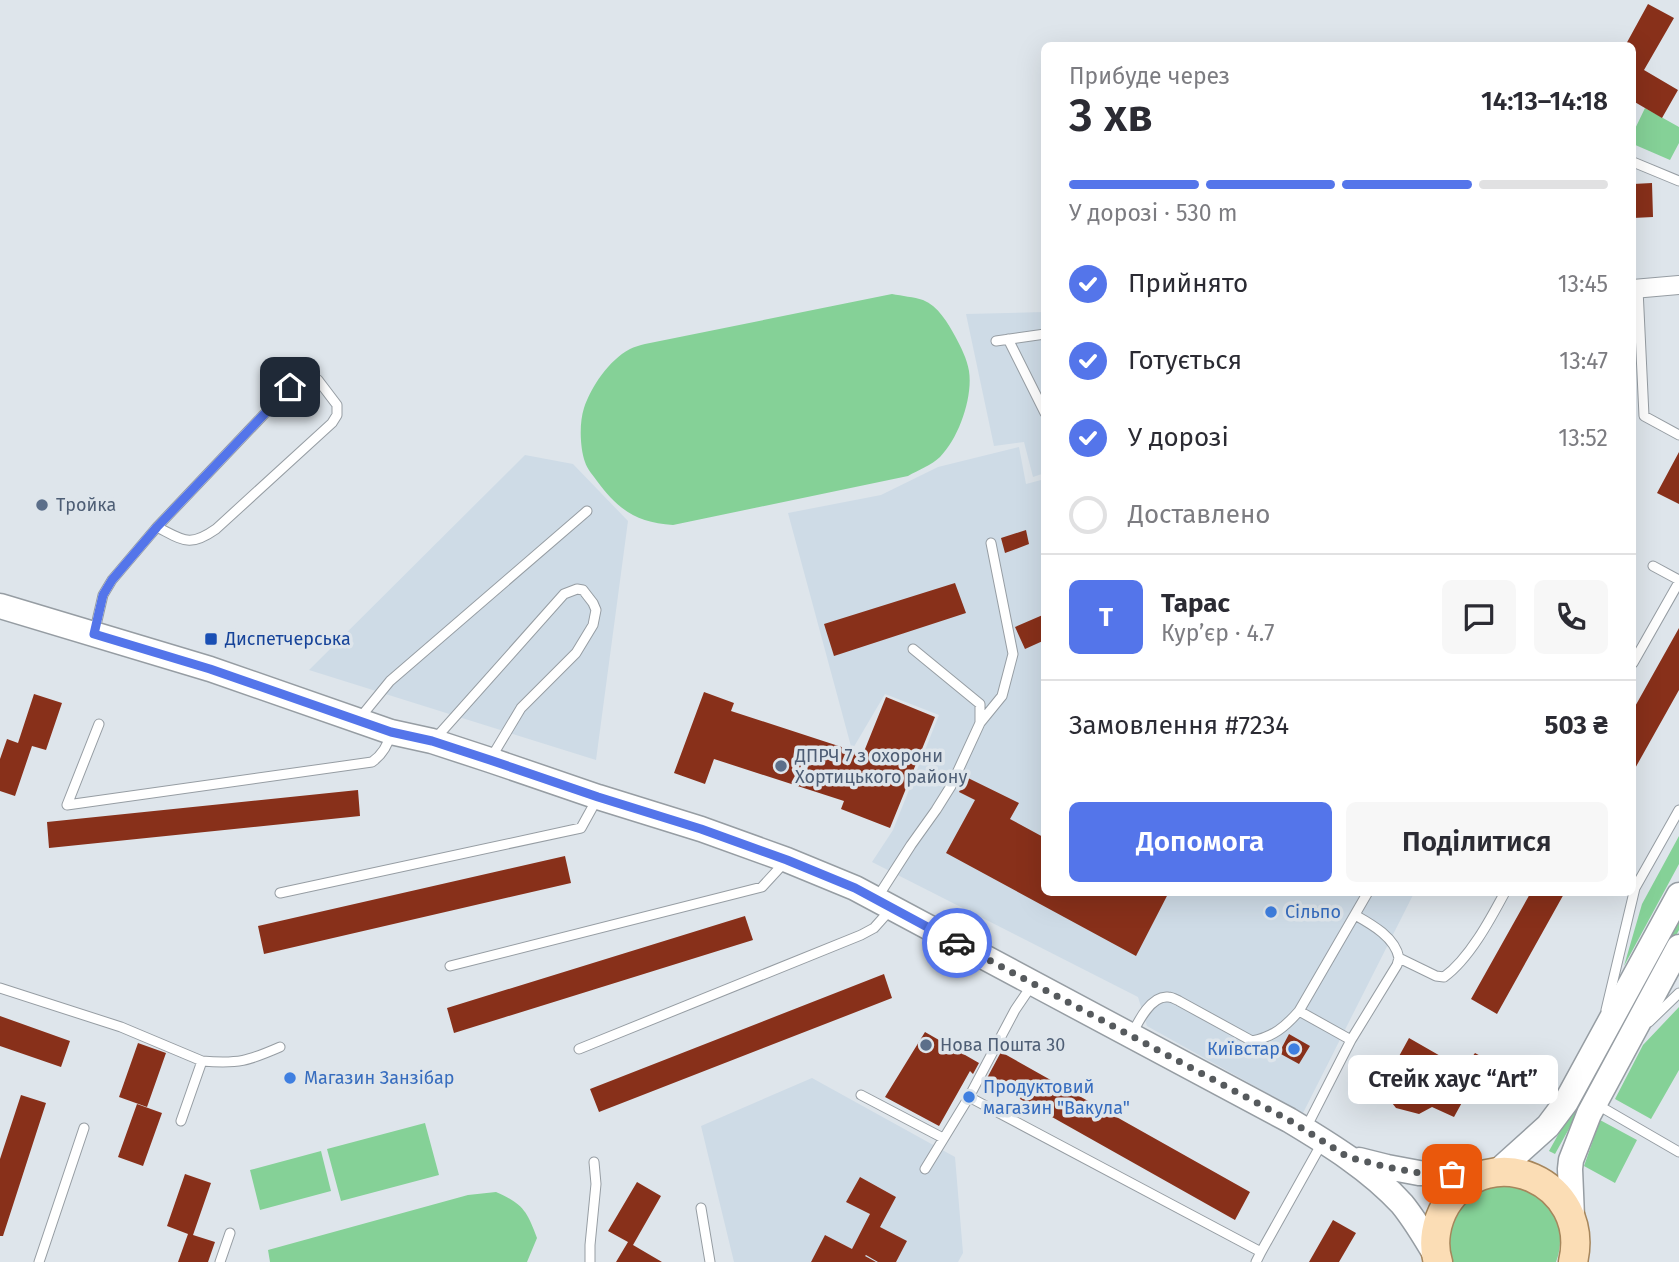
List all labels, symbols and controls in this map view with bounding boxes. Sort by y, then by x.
text: Прибуде через [1069,62,1230,90]
text: 14:13–14:18 [1481,86,1608,117]
text: 3 хв [1069,88,1153,143]
text: У дорозі · 530 m [1069,199,1237,227]
icon: check [1069,265,1107,303]
text: Прийнято [1128,268,1248,299]
text: 13:45 [1558,270,1608,298]
icon: check [1069,342,1107,380]
text: Готується [1128,345,1242,376]
text: 13:47 [1559,347,1608,375]
pin [260,357,320,417]
icon: home [271,368,309,406]
icon: check [1069,419,1107,457]
text: У дорозі [1128,422,1229,453]
text: 13:52 [1558,424,1608,452]
place label: Тройка [56,494,116,516]
marker: Тройка [34,497,50,513]
text: Доставлено [1128,499,1270,530]
button: chat [1442,580,1516,654]
button: phone [1534,580,1608,654]
text: Тарас [1161,588,1230,619]
text: Т [1099,602,1113,633]
text: Кур’єр · 4.7 [1161,619,1275,647]
place label: Диспетчерська [224,628,351,650]
marker: Диспетчерська [203,631,219,647]
text: Замовлення #7234 [1069,710,1289,741]
text: 503 ₴ [1544,710,1608,741]
place label: ДПРЧ 7 з охорони Хортицького району [794,745,967,788]
marker: ДПРЧ 7 з охорони Хортицького району [773,758,789,774]
button: Допомога [1069,802,1332,882]
button: Поділитися [1346,802,1608,882]
place label: Сільпо [1285,901,1341,923]
marker: Сільпо [1263,904,1279,920]
courier [922,908,992,978]
icon: car [938,924,976,962]
place label: Нова Пошта 30 [940,1034,1065,1056]
marker: Нова Пошта 30 [918,1037,934,1053]
place label: Київстар [1207,1038,1280,1060]
marker: Київстар [1286,1041,1302,1057]
callout: Стейк хаус “Art” [1347,1055,1557,1104]
text: Стейк хаус “Art” [1368,1065,1538,1093]
place label: Магазин Занзібар [304,1067,454,1089]
marker: Магазин Занзібар [282,1070,298,1086]
place label: Продуктовий магазин "Вакула" [983,1076,1130,1119]
marker: Продуктовий магазин "Вакула" [961,1089,977,1105]
pin [1422,1144,1482,1204]
icon: bag [1433,1155,1471,1193]

